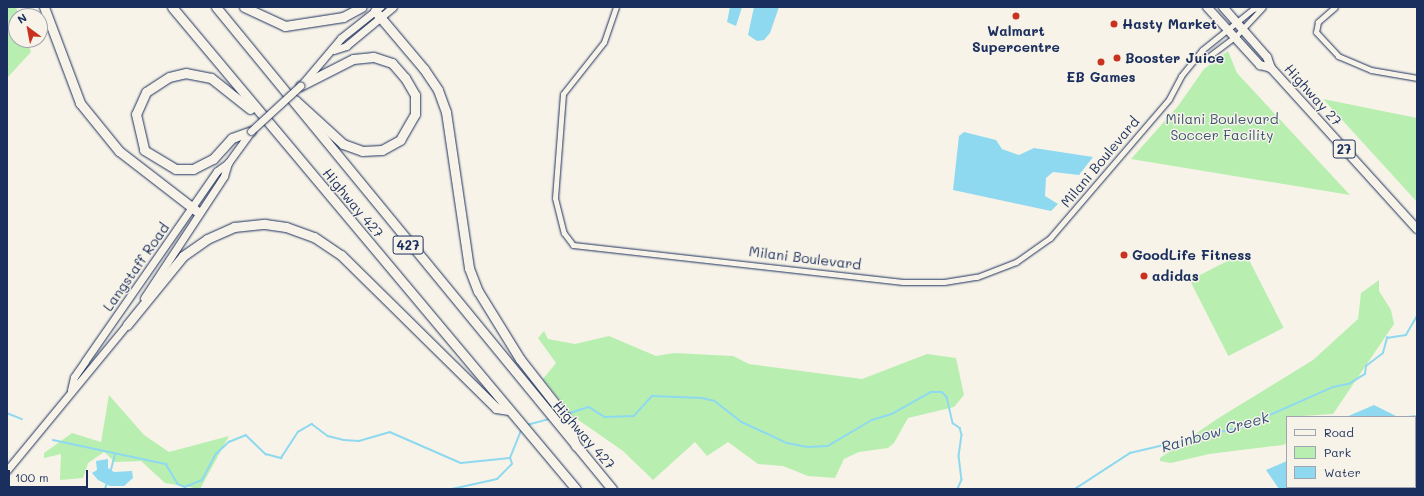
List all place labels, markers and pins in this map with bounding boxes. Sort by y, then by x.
marker: Walmart Supercentre [1011,11,1021,21]
place label: Hasty Market [1122,16,1217,32]
marker: Hasty Market [1109,19,1119,29]
place label: Walmart Supercentre [972,23,1060,56]
place label: Booster Juice [1125,50,1224,66]
marker: Booster Juice [1112,53,1122,63]
marker: EB Games [1096,57,1106,67]
place label: EB Games [1066,69,1136,85]
place label: GoodLife Fitness [1132,247,1251,263]
marker: GoodLife Fitness [1119,250,1129,260]
place label: adidas [1152,268,1199,284]
marker: adidas [1139,271,1149,281]

